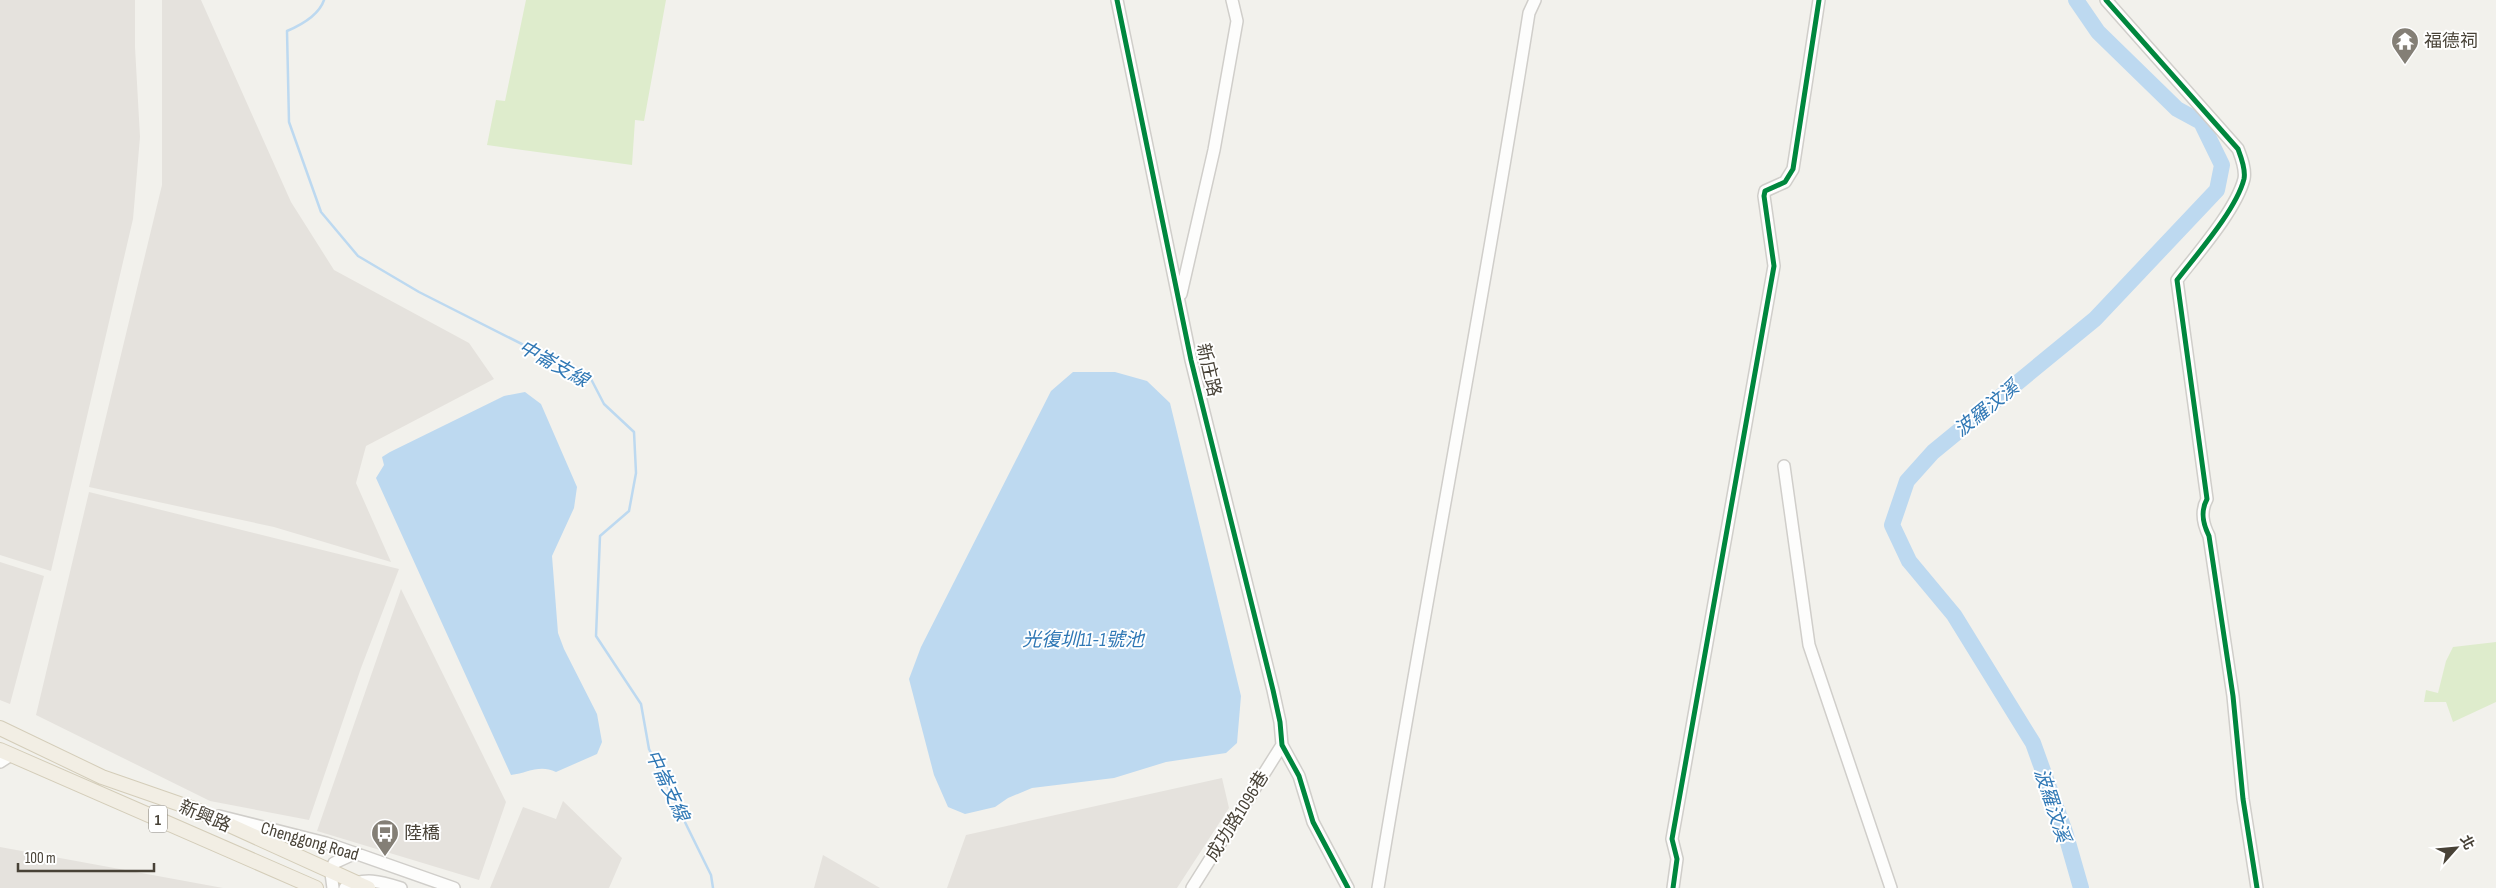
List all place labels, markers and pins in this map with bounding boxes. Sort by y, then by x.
temple icon: 福德祠 [2390,26,2420,65]
place label: 福德祠 [2424,31,2478,52]
bus stop icon: 陸橋 [370,818,400,857]
place label: 陸橋 [404,823,440,844]

